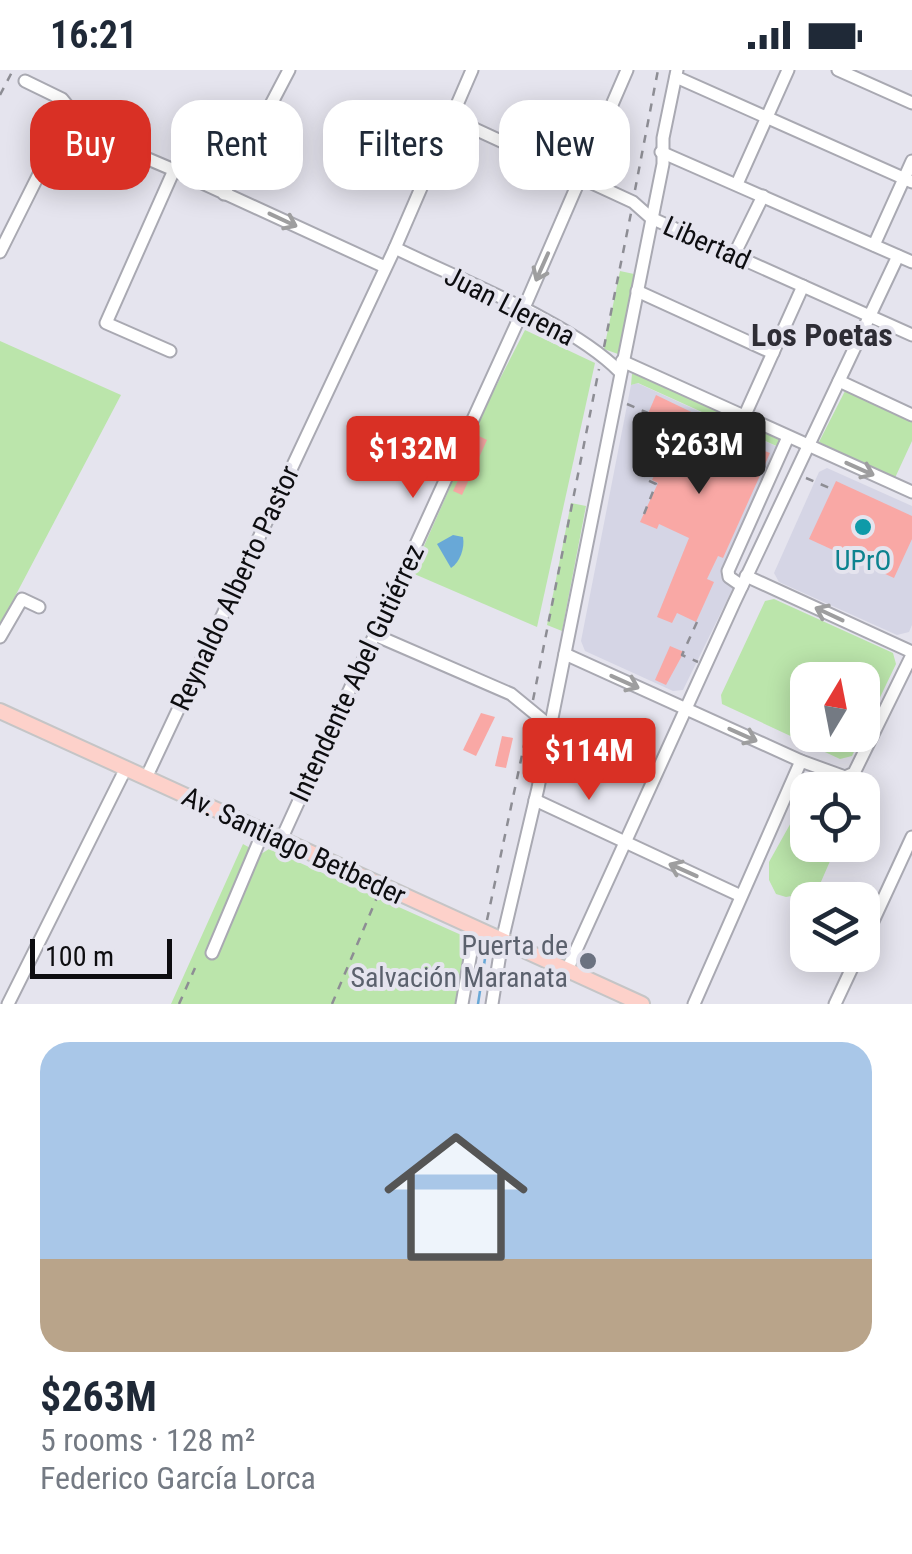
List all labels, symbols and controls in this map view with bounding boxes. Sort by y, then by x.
text: 16:21 [50,13,137,57]
chip: Buy [30,100,151,190]
chip: Rent [171,100,303,190]
chip: Filters [323,100,479,190]
chip: New [499,100,630,190]
street label: Libertad [659,209,755,277]
one-way arrow [267,212,297,231]
one-way arrow [532,251,550,282]
street label: Juan Llerena [439,259,581,353]
district label: Los Poetas [751,316,893,354]
pin: $263M [629,412,769,497]
pin: $132M [343,416,483,501]
text: $263M [655,425,743,463]
text: $132M [369,429,457,467]
street label: Reynaldo Alberto Pastor [164,460,306,716]
one-way arrow [844,461,875,479]
marker: UPrO [852,516,874,538]
street label: Intendente Abel Gutiérrez [283,539,431,807]
place label: UPrO [835,544,891,577]
one-way arrow [815,604,845,623]
north arrow [790,662,880,752]
map controls [790,662,880,972]
one-way arrow [609,673,639,692]
pin: $114M [519,718,659,803]
one-way arrow [727,727,758,745]
text: $114M [545,731,633,769]
button: locate [790,772,880,862]
street label: Av. Santiago Betbeder [177,780,411,912]
one-way arrow [669,859,699,878]
button: layers [790,882,880,972]
place label: Puerta de Salvación Maranata [350,929,568,994]
scale bar [30,934,172,978]
text: 100 m [45,940,114,973]
marker: Puerta de Salvación Maranata [577,950,599,972]
icon: home [366,1107,546,1287]
text: $263M [40,1372,157,1421]
text: 5 rooms · 128 m² [40,1421,255,1459]
text: Federico García Lorca [40,1459,316,1497]

